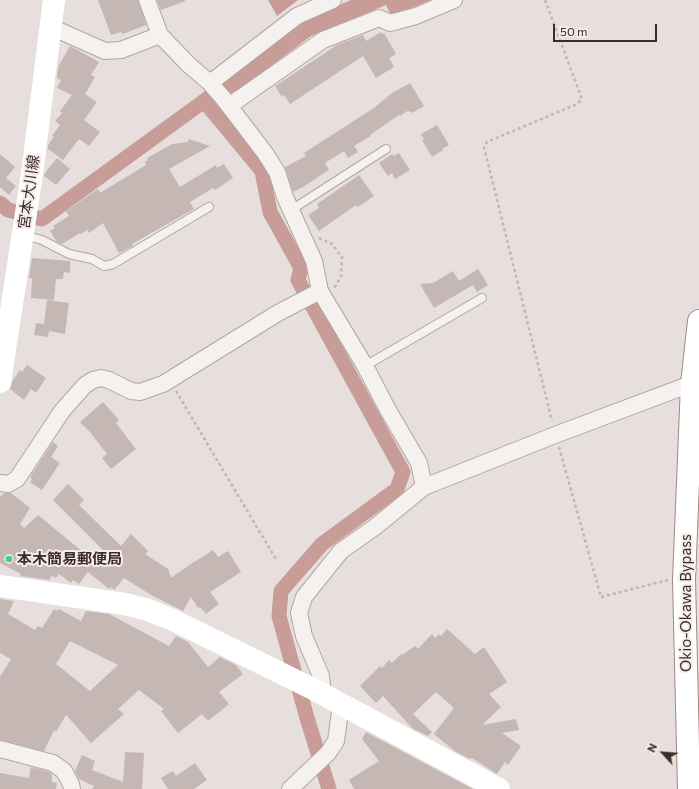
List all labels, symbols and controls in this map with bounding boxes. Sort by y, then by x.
scale bar [555,16,659,42]
text: 50 m [560,24,588,38]
street label: 宮本大川線 [15,154,43,230]
street label: Okio-Okawa Bypass [677,534,695,672]
place label: 本木簡易郵便局 [17,550,122,568]
marker: 本木簡易郵便局 [4,554,14,564]
north arrow [643,733,683,773]
text: N [644,741,659,754]

